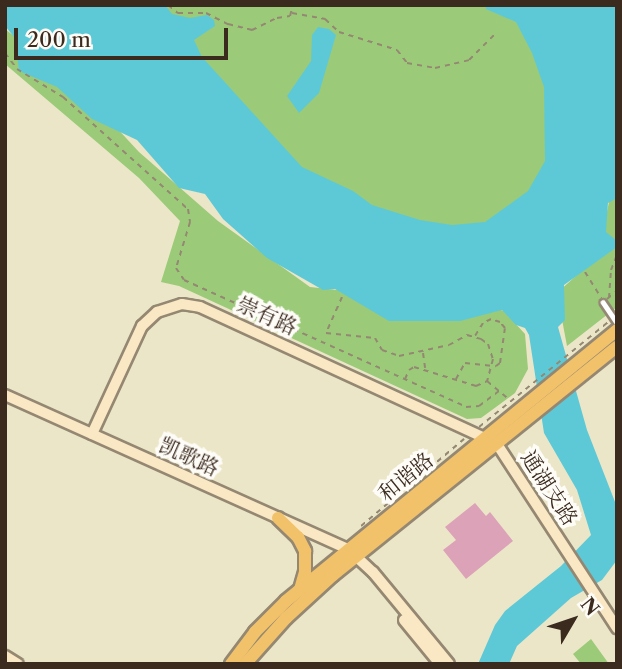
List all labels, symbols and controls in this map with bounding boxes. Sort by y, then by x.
scale bar [18,14,231,58]
text: 200 m [27,27,91,52]
street label: 崇有路 [233,292,301,340]
street label: 凯歌路 [155,433,223,481]
street label: 通湖支路 [516,446,582,530]
street label: 和谐路 [374,447,438,507]
north arrow [538,585,608,655]
text: N [576,593,604,620]

